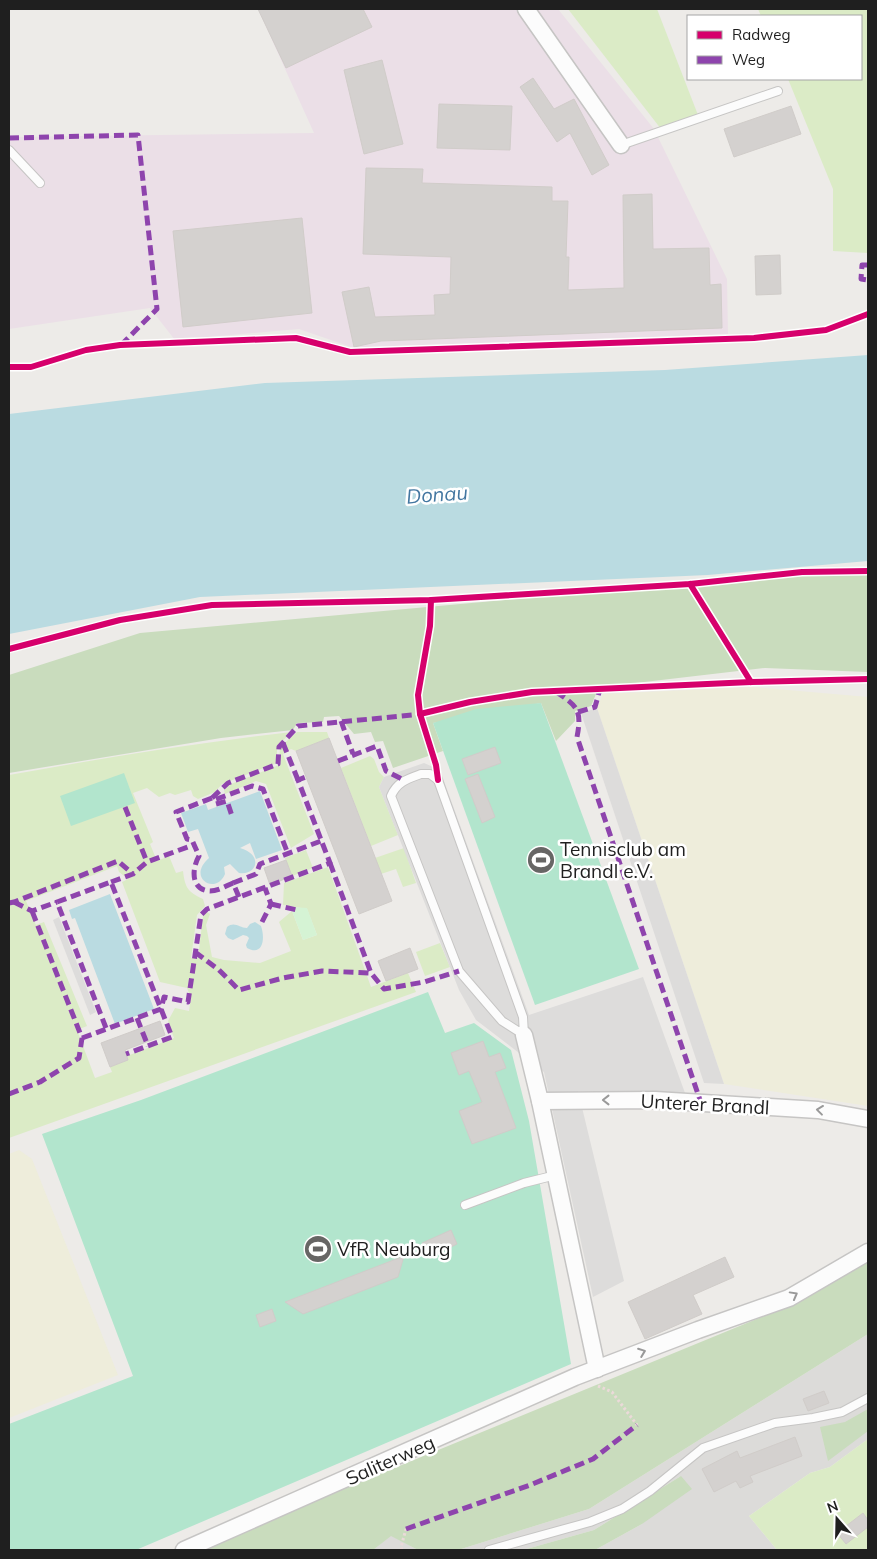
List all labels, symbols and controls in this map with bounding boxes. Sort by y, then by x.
legend [687,15,862,80]
text: Radweg [732,25,790,44]
text: Weg [732,50,765,69]
water label: Donau [405,479,469,509]
place label: Tennisclub am Brandl e.V. [560,837,686,883]
sports icon: Tennisclub am Brandl e.V. [526,845,556,875]
street label: Unterer Brandl [640,1089,770,1119]
one-way arrow [601,1095,609,1105]
one-way arrow [816,1106,825,1116]
sports icon: VfR Neuburg [303,1234,333,1264]
place label: VfR Neuburg [337,1237,451,1261]
one-way arrow [789,1291,798,1301]
one-way arrow [637,1348,646,1358]
street label: Saliterweg [342,1430,438,1490]
north arrow [812,1494,862,1544]
text: N [825,1497,841,1517]

